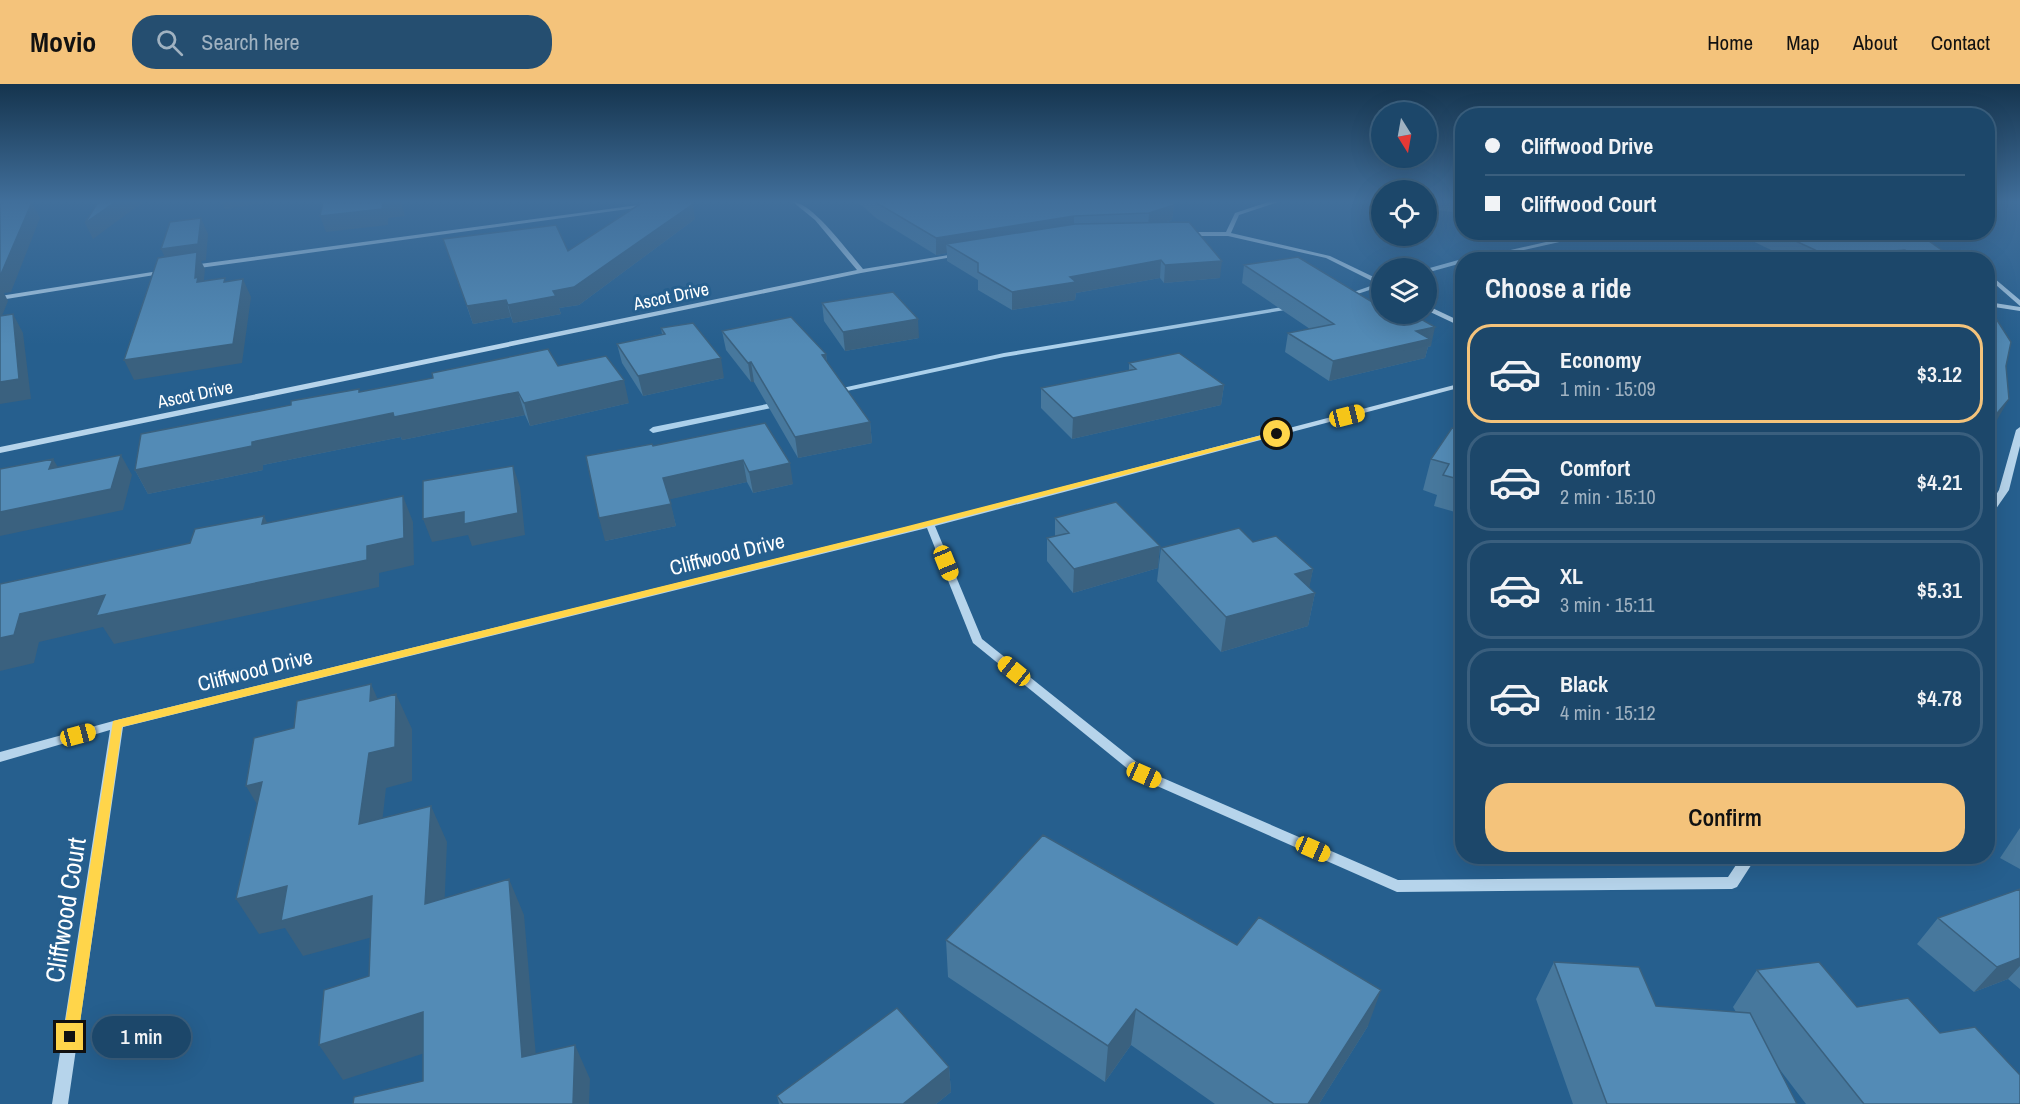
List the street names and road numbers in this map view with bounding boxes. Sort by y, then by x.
street label: Ascot Drive [630,276,711,316]
street label: Ascot Drive [154,374,235,414]
street label: Cliffwood Drive [667,526,787,582]
street label: Cliffwood Drive [195,642,315,698]
street label: Cliffwood Court [36,835,94,985]

